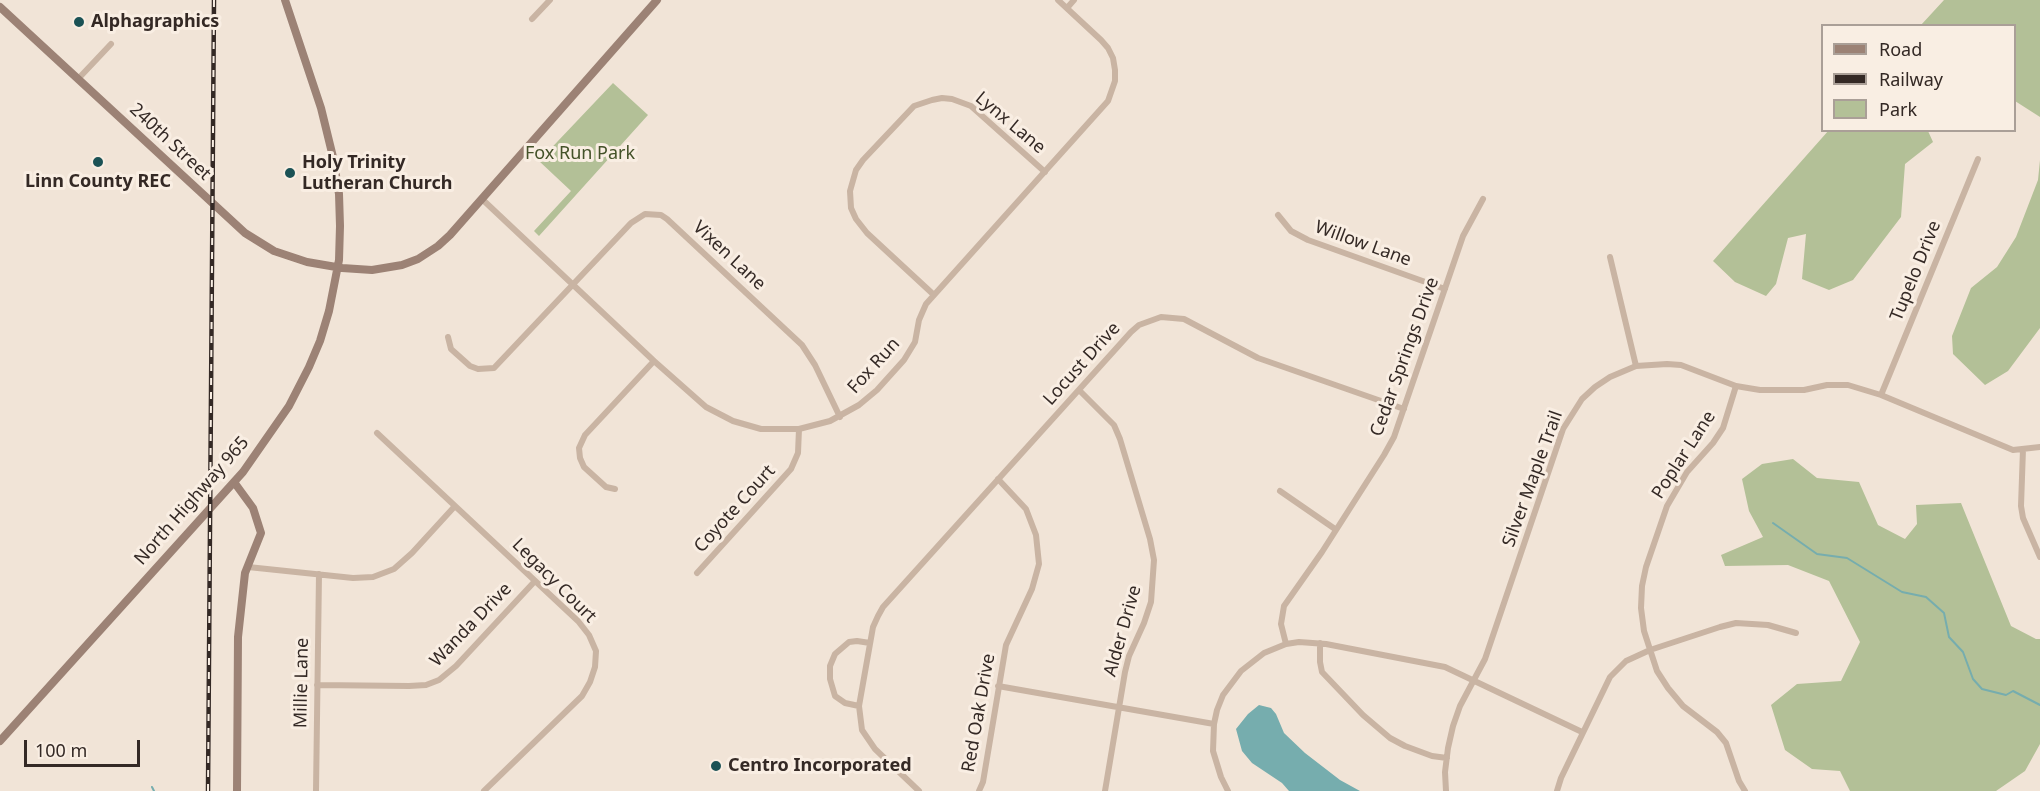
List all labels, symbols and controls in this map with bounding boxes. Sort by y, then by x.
place label: Alphagraphics [91,11,219,33]
marker: Alphagraphics [72,15,86,29]
legend [1821,24,2016,132]
text: Road [1879,37,1922,61]
text: Railway [1879,67,1943,91]
street label: Lynx Lane [971,87,1049,159]
text: Park [1879,97,1917,121]
street label: 240th Street [125,99,215,185]
park label: Fox Run Park [525,143,635,165]
place label: Holy Trinity Lutheran Church [302,152,452,195]
marker: Linn County REC [91,155,105,169]
marker: Holy Trinity Lutheran Church [283,166,297,180]
place label: Linn County REC [25,171,171,193]
street label: Vixen Lane [688,217,770,295]
street label: Willow Lane [1312,217,1414,271]
street label: Tupelo Drive [1886,218,1946,324]
street label: Cedar Springs Drive [1366,274,1444,440]
street label: Locust Drive [1039,318,1125,410]
street label: Fox Run [843,334,905,398]
street label: Poplar Lane [1648,407,1720,503]
street label: Silver Maple Trail [1498,408,1568,550]
street label: North Highway 965 [130,432,254,570]
street label: Coyote Court [690,461,780,557]
street label: Legacy Court [507,534,601,628]
street label: Wanda Drive [426,579,516,671]
street label: Alder Drive [1100,583,1146,679]
street label: Millie Lane [290,638,314,728]
street label: Red Oak Drive [958,652,1000,774]
scale bar [27,728,142,766]
text: 100 m [35,738,87,762]
place label: Centro Incorporated [728,755,912,777]
marker: Centro Incorporated [709,759,723,773]

